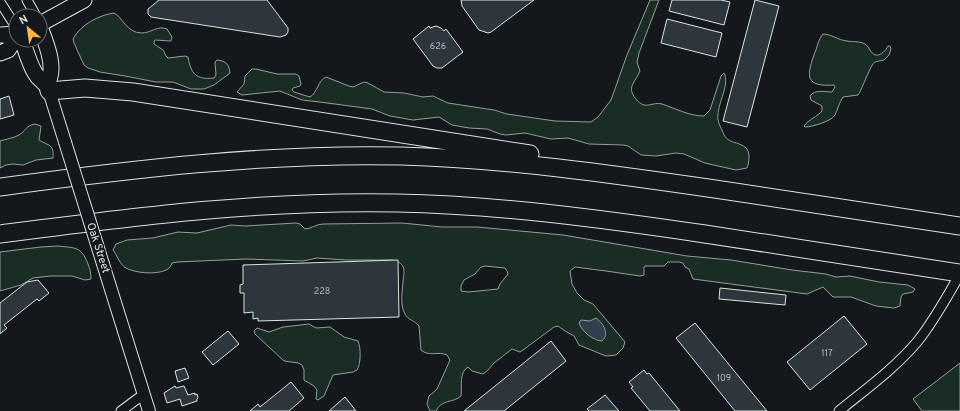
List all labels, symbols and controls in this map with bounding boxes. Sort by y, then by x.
north arrow [8,8,48,48]
text: N [17,12,30,28]
house number: 626 [430,41,446,52]
street label: Oak Street [83,221,113,275]
house number: 228 [314,286,330,297]
house number: 117 [821,348,833,359]
house number: 109 [717,373,731,384]

